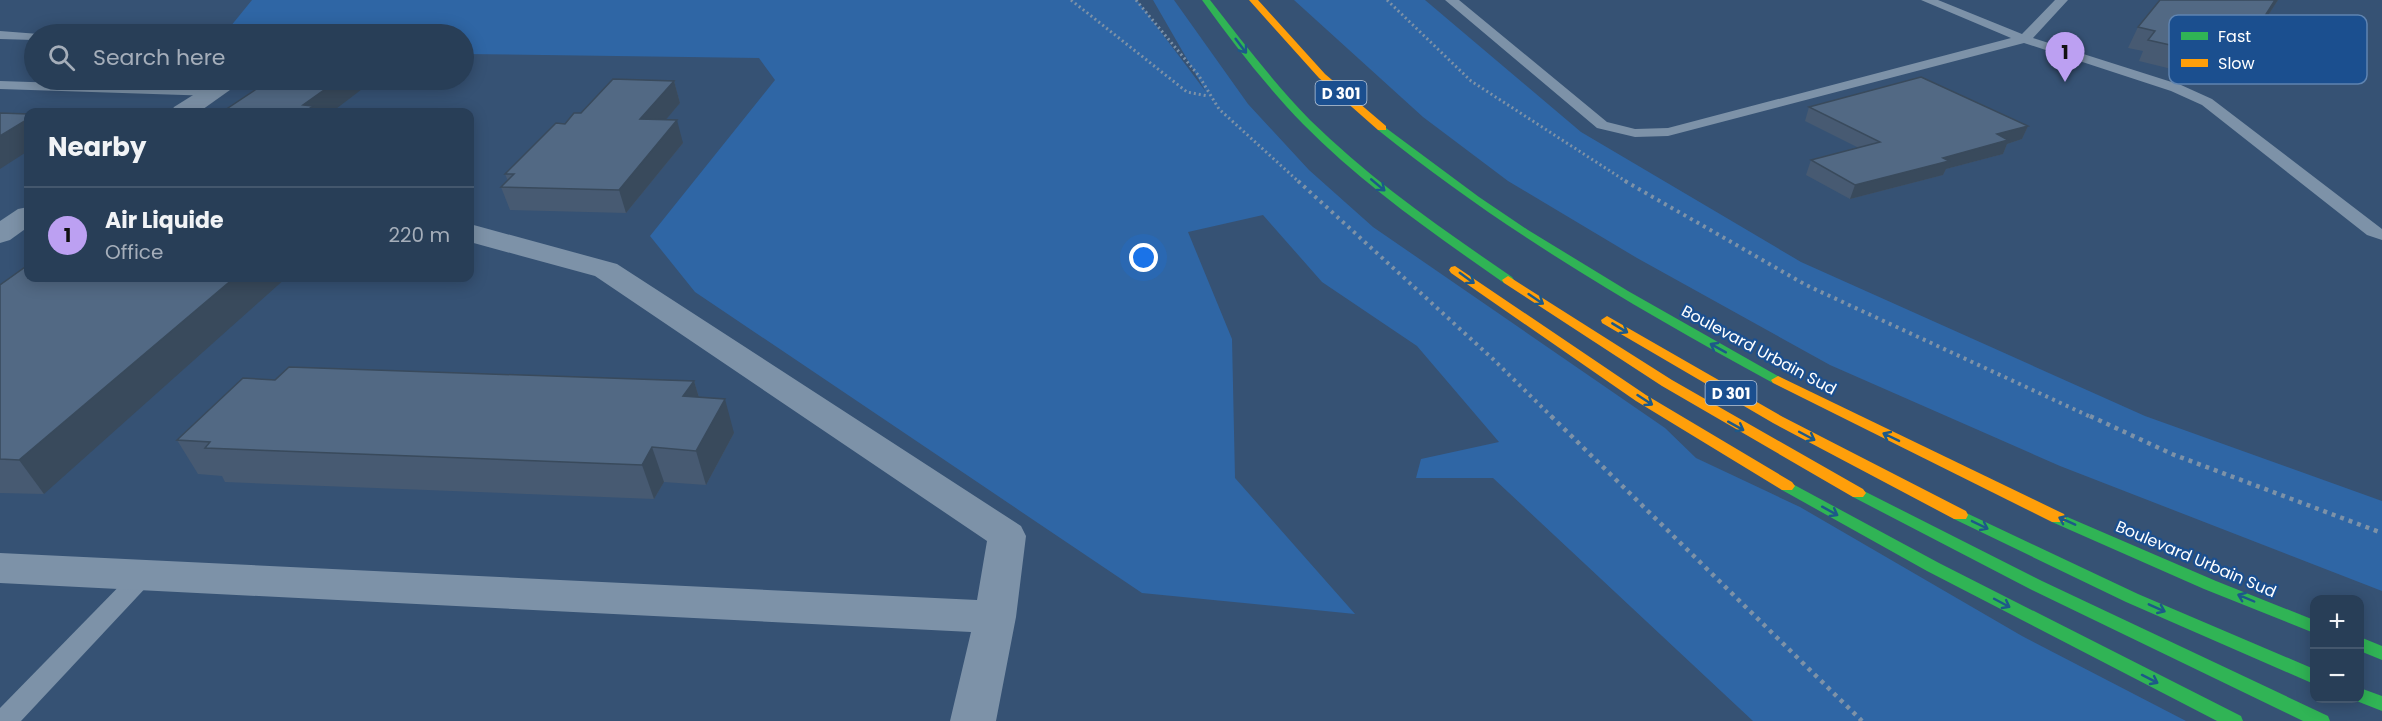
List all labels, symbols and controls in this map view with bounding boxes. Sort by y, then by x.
legend [2169,15,2367,84]
search box [24,24,474,90]
text: Fast [2218,25,2251,48]
pin: 1 [2046,32,2084,82]
one-way arrow [1235,38,1247,54]
icon: search [45,41,78,74]
text: Search here [93,42,226,73]
text: Slow [2218,52,2255,75]
road number: D 301 [1316,81,1366,105]
text: Nearby [48,129,146,165]
one-way arrow [1370,178,1385,192]
text: Air Liquide [105,205,224,236]
text: 1 [64,221,71,249]
text: 220 m [389,221,450,249]
text: Office [105,238,163,266]
your location [1129,243,1158,272]
one-way arrow [1458,272,1474,285]
one-way arrow [1527,293,1544,305]
street label: Boulevard Urbain Sud [1678,299,1840,401]
one-way arrow [1611,322,1628,334]
one-way arrow [1709,342,1727,353]
road number: D 301 [1706,381,1756,405]
one-way arrow [1636,394,1653,407]
one-way arrow [1727,420,1744,432]
one-way arrow [1797,431,1815,442]
one-way arrow [1882,431,1900,442]
one-way arrow [1821,505,1838,517]
one-way arrow [2058,514,2076,525]
street label: Boulevard Urbain Sud [2112,515,2280,603]
one-way arrow [1971,520,1989,531]
one-way arrow [2237,592,2255,604]
map controls [2310,595,2364,703]
button: + [2310,595,2364,649]
one-way arrow [1993,597,2010,609]
one-way arrow [2147,603,2165,614]
button: − [2310,649,2364,703]
one-way arrow [2140,674,2158,685]

